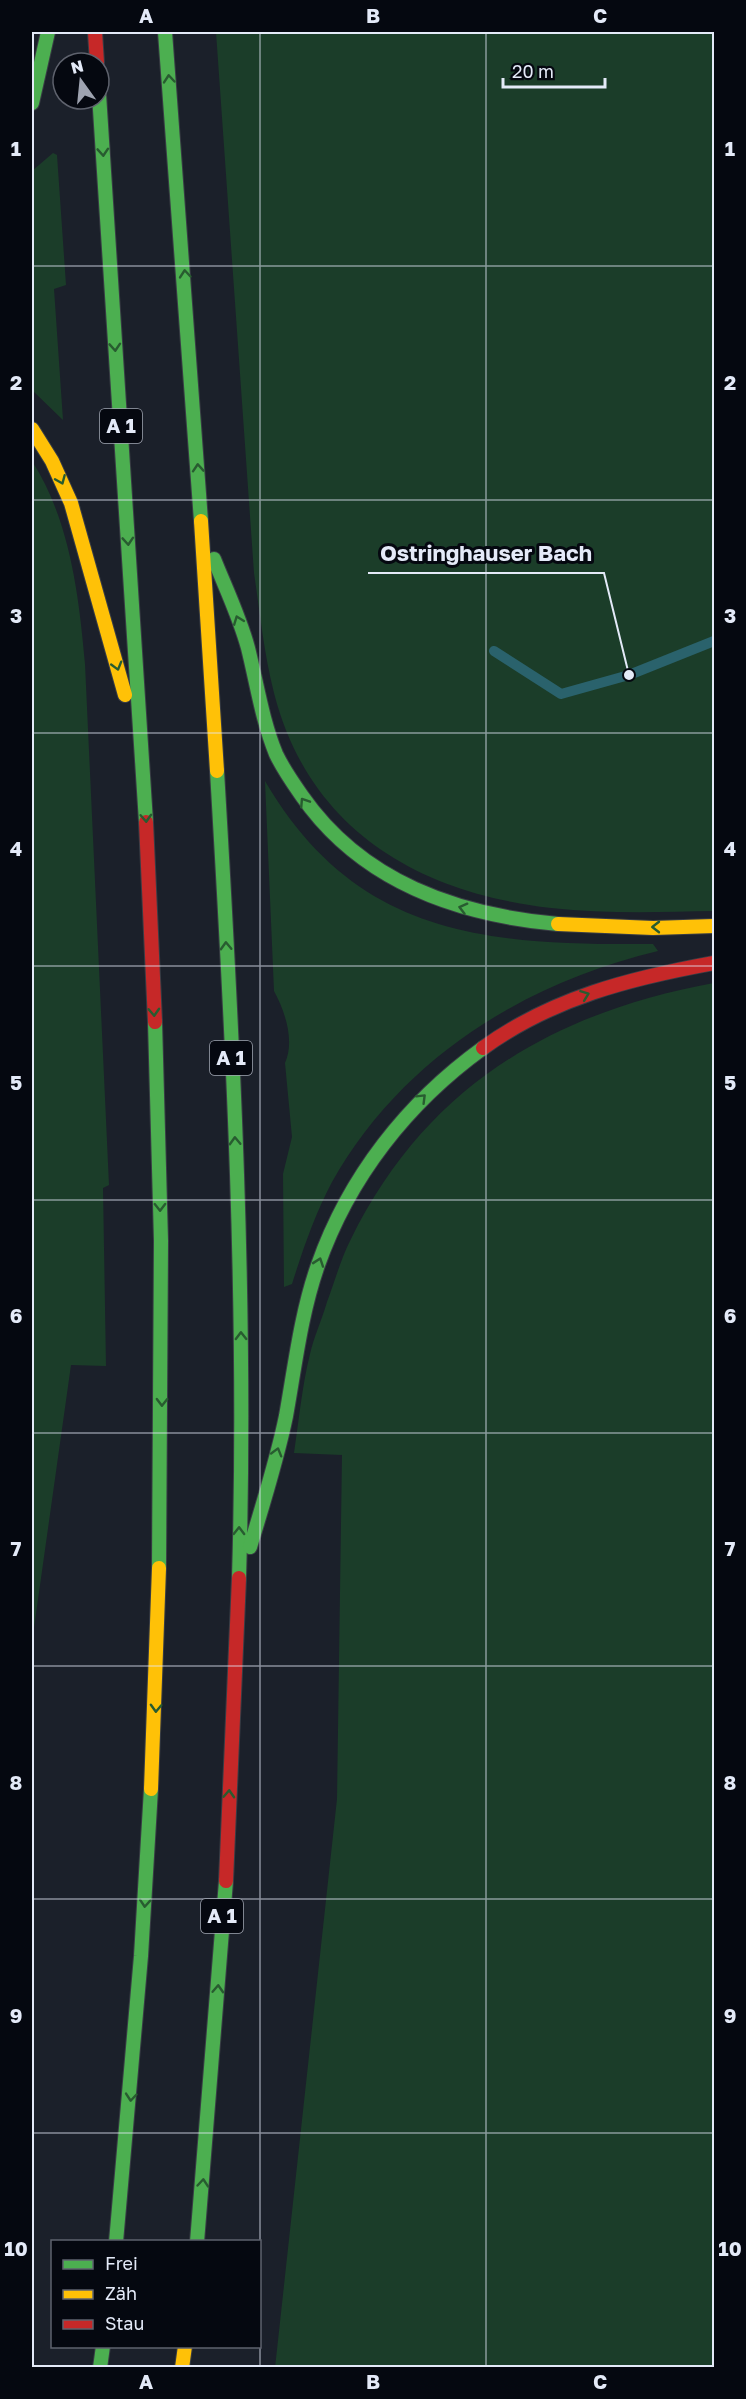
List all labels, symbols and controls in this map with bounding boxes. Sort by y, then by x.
text: A [139,3,153,27]
text: B [366,3,380,27]
text: C [593,3,607,27]
north arrow [51,51,111,111]
scale bar [503,51,605,89]
text: N [69,55,86,78]
text: 20 m [512,60,554,82]
one-way arrow [163,75,176,84]
text: 1 [11,136,21,160]
text: 1 [725,136,735,160]
one-way arrow [96,148,109,157]
one-way arrow [179,269,192,278]
one-way arrow [109,342,122,351]
text: 2 [10,370,22,394]
text: 2 [724,370,736,394]
road number: A 1 [100,409,142,443]
one-way arrow [192,464,205,473]
one-way arrow [54,473,66,484]
callout: Ostringhauser Bach [368,533,604,573]
one-way arrow [122,537,135,546]
text: Ostringhauser Bach [380,539,592,566]
text: 3 [10,603,22,627]
text: 3 [724,603,736,627]
one-way arrow [232,615,245,626]
one-way arrow [110,660,122,671]
one-way arrow [301,797,312,808]
one-way arrow [139,813,152,822]
text: 4 [10,836,22,860]
text: 4 [724,836,736,860]
one-way arrow [458,903,468,916]
one-way arrow [652,921,661,933]
one-way arrow [220,942,233,951]
one-way arrow [579,989,590,1002]
one-way arrow [148,1008,161,1017]
road number: A 1 [210,1041,252,1075]
text: 5 [10,1070,22,1094]
text: 5 [724,1070,736,1094]
one-way arrow [414,1095,425,1106]
one-way arrow [229,1136,241,1145]
one-way arrow [154,1203,166,1212]
one-way arrow [312,1257,324,1268]
text: 6 [10,1303,22,1327]
text: 6 [724,1303,736,1327]
one-way arrow [234,1331,247,1340]
one-way arrow [156,1398,168,1407]
one-way arrow [270,1447,282,1458]
one-way arrow [233,1526,245,1535]
text: 7 [11,1536,22,1560]
text: 7 [725,1536,736,1560]
one-way arrow [150,1703,163,1712]
text: 8 [10,1770,22,1794]
text: 8 [724,1770,736,1794]
one-way arrow [222,1790,235,1799]
one-way arrow [139,1898,152,1907]
road number: A 1 [201,1899,243,1933]
one-way arrow [211,1984,224,1993]
text: 9 [10,2003,22,2027]
text: 9 [724,2003,736,2027]
one-way arrow [125,2093,138,2102]
one-way arrow [196,2179,209,2188]
text: 10 [4,2236,28,2260]
text: 10 [718,2236,742,2260]
legend [51,2240,261,2348]
text: Frei [105,2252,138,2274]
text: Zäh [105,2282,137,2304]
text: Stau [105,2312,144,2334]
text: A [139,2369,153,2393]
text: B [366,2369,380,2393]
text: C [593,2369,607,2393]

